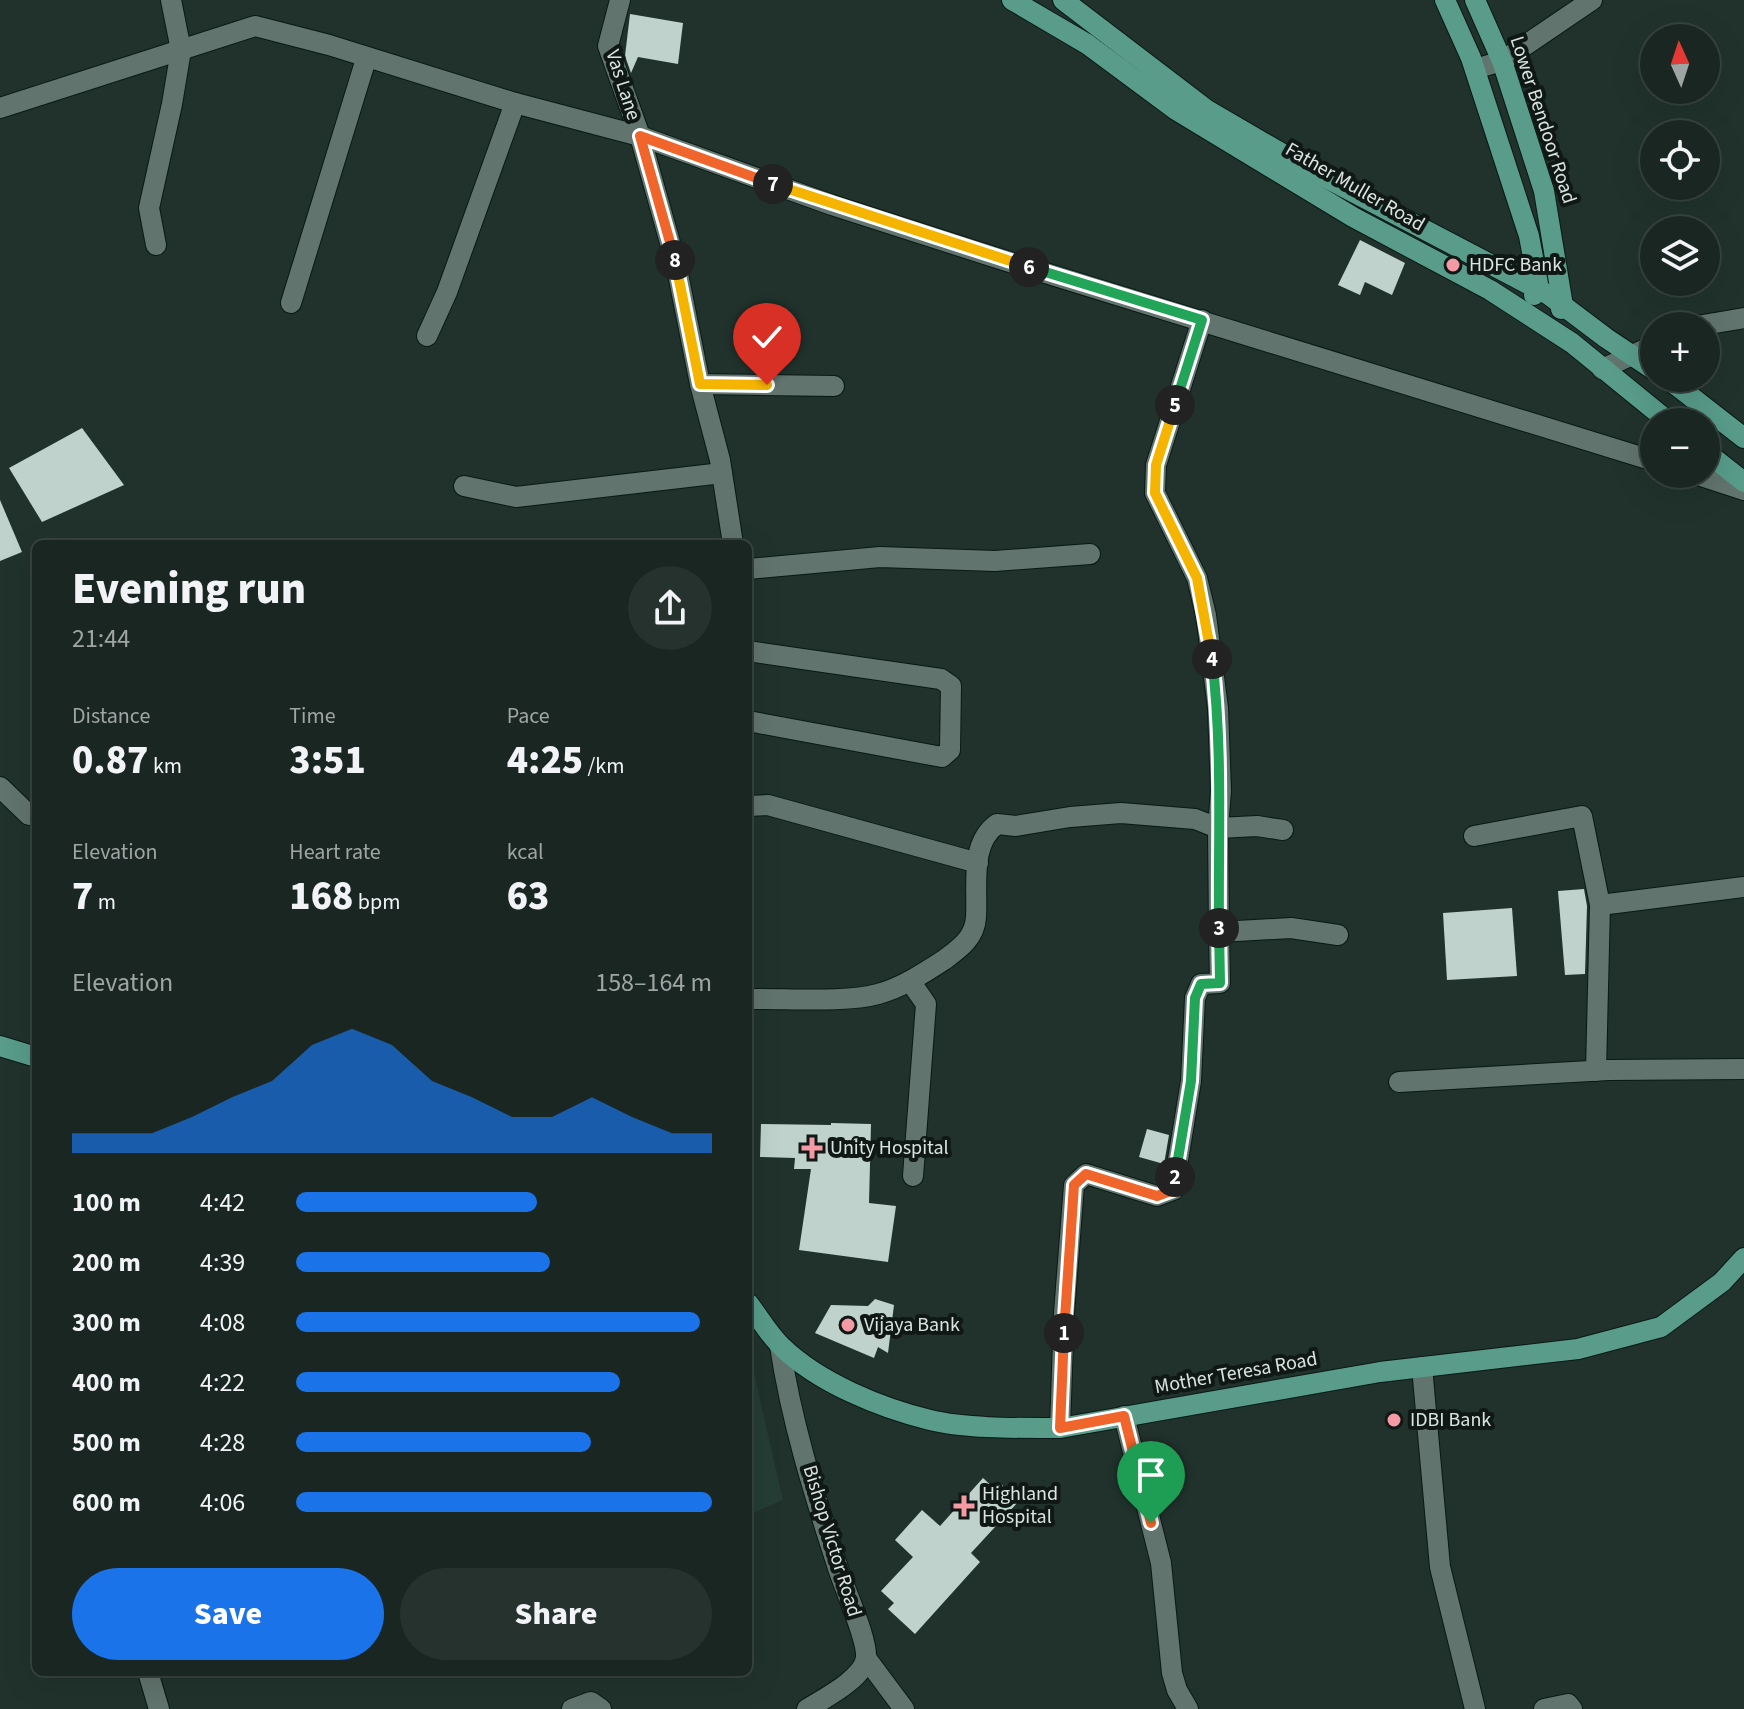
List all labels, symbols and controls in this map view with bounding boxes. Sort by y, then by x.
north arrow [1640,24,1720,104]
map controls [1640,24,1720,488]
street label: Lower Bendoor Road [1503,33,1583,207]
street label: Vas Lane [598,46,648,124]
button: locate [1640,120,1720,200]
street label: Father Muller Road [1280,136,1430,238]
pin: 7 [753,164,793,204]
text: 7 [767,168,779,200]
button: layers [1640,216,1720,296]
pin: 8 [655,240,695,280]
text: 8 [669,244,681,276]
pin: 6 [1009,247,1049,287]
text: 6 [1023,251,1035,283]
place label: HDFC Bank [1469,251,1562,279]
marker: HDFC Bank [1444,256,1462,274]
pin [733,303,801,385]
button: + [1640,312,1720,392]
icon: check [745,315,789,359]
pin: 5 [1155,385,1195,425]
text: 5 [1169,389,1181,421]
button: − [1640,408,1720,488]
text: Evening run [72,558,306,621]
button: share [628,566,712,650]
text: 21:44 [72,620,130,657]
pin: 4 [1192,639,1232,679]
text: 4 [1206,643,1218,675]
text: Distance [72,700,150,732]
text: Time [289,700,336,732]
text: Pace [507,700,550,732]
text: 0.87 [72,732,148,789]
text: 3:51 [289,732,366,789]
text: 4:25 [507,732,583,789]
text: km [148,750,182,782]
text: /km [583,750,624,782]
text: Elevation [72,836,158,868]
text: Heart rate [289,836,381,868]
text: kcal [507,836,544,868]
text: 7 [72,868,93,925]
text: 168 [289,868,353,925]
text: 63 [507,868,549,925]
text: m [93,886,116,918]
text: bpm [353,886,400,918]
pin: 3 [1199,908,1239,948]
text: 3 [1213,912,1225,944]
text: Elevation [72,964,173,1001]
text: 158–164 m [595,964,712,1001]
place label: Unity Hospital [830,1134,949,1162]
marker: Unity Hospital [801,1137,823,1159]
pin: 2 [1155,1157,1195,1197]
text: 2 [1169,1161,1181,1193]
text: 100 m [72,1184,141,1221]
text: 4:42 [200,1184,245,1221]
text: 200 m [72,1244,141,1281]
text: 4:39 [200,1244,245,1281]
text: 300 m [72,1304,141,1341]
text: 4:08 [200,1304,245,1341]
place label: Vijaya Bank [864,1311,960,1339]
pin: 1 [1044,1313,1084,1353]
marker: Vijaya Bank [839,1316,857,1334]
text: 1 [1058,1317,1070,1349]
street label: Mother Teresa Road [1152,1345,1320,1401]
text: 400 m [72,1364,141,1401]
text: 4:22 [200,1364,245,1401]
place label: IDBI Bank [1410,1406,1491,1434]
marker: IDBI Bank [1385,1411,1403,1429]
text: 500 m [72,1424,141,1461]
text: 4:28 [200,1424,245,1461]
pin [1117,1441,1185,1523]
icon: arrive [1129,1453,1173,1497]
street label: Bishop Victor Road [796,1462,868,1620]
place label: Highland Hospital [982,1480,1058,1531]
text: 600 m [72,1484,141,1521]
text: 4:06 [200,1484,245,1521]
marker: Highland Hospital [953,1495,975,1517]
button: Save [72,1568,384,1660]
button: Share [400,1568,712,1660]

